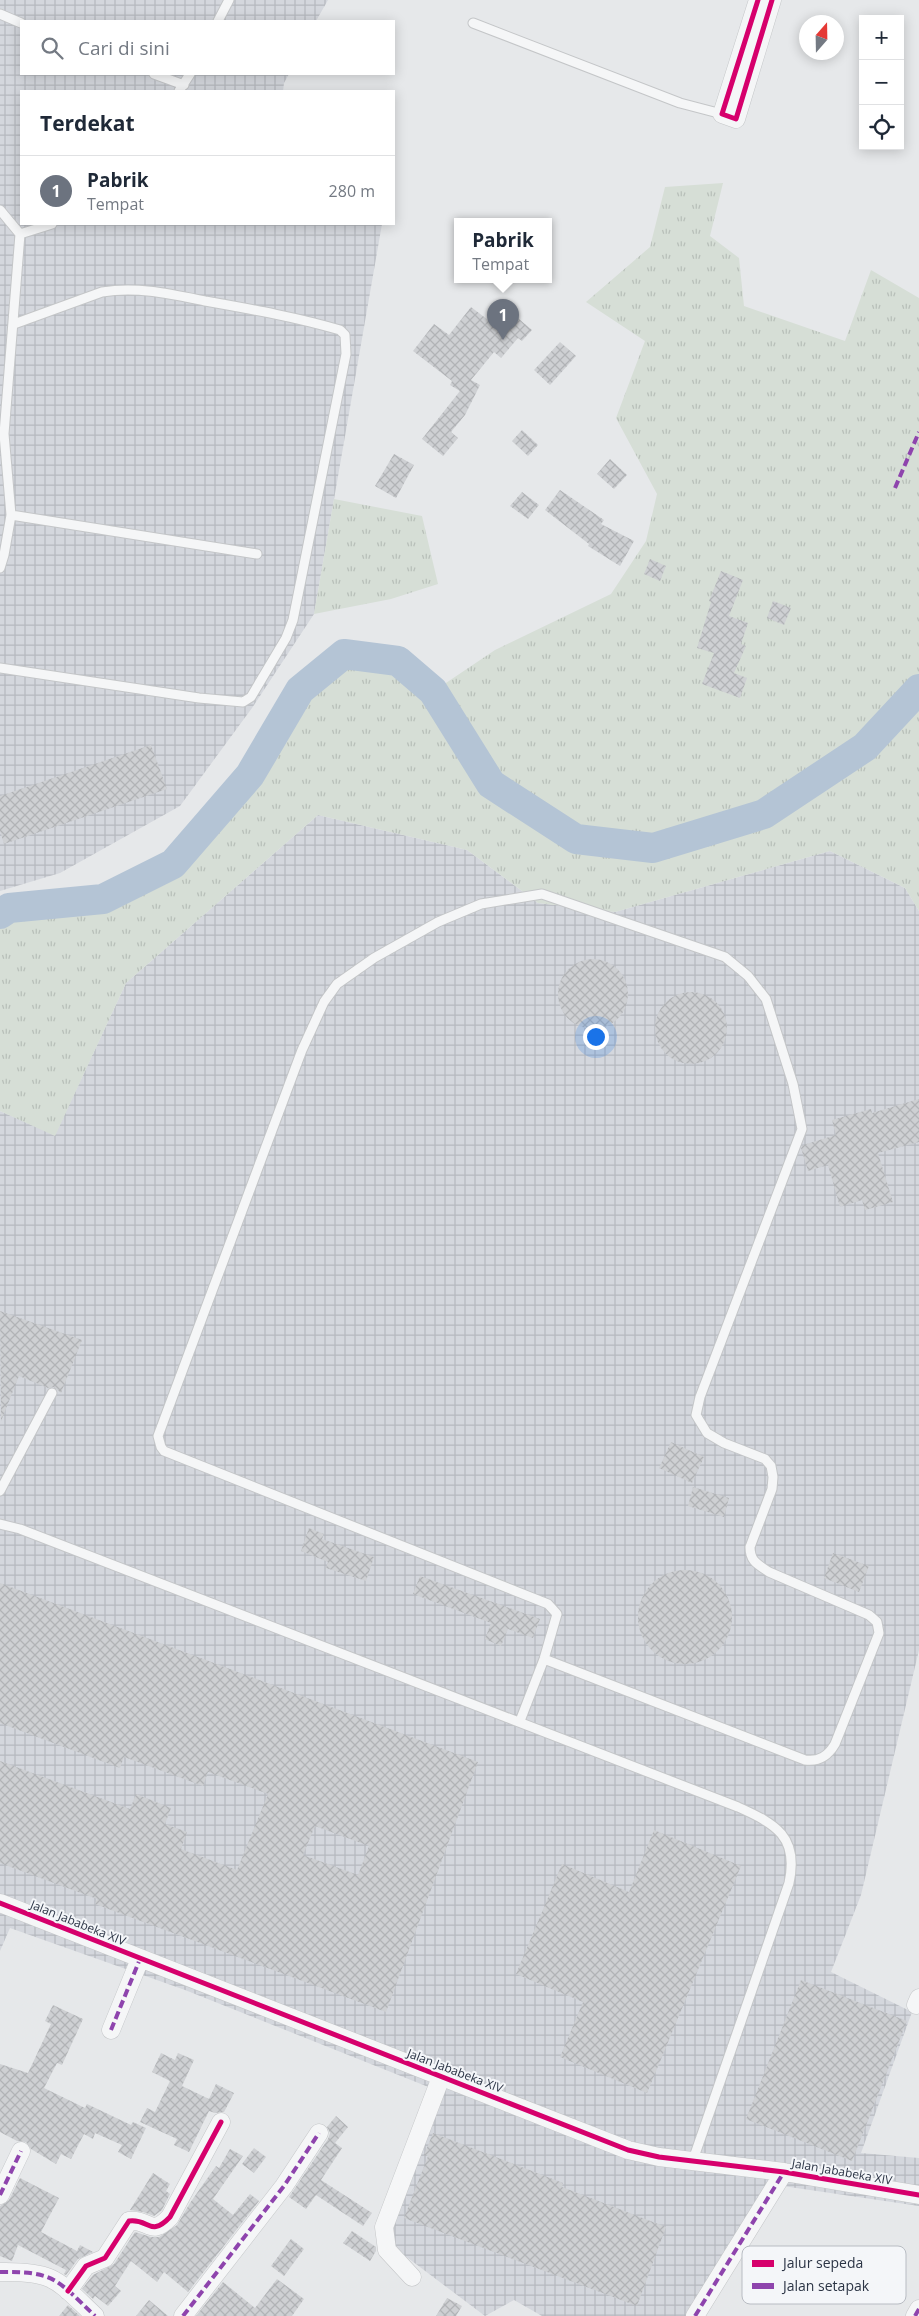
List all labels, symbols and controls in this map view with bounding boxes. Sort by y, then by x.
north arrow [799,15,844,60]
map controls [859,15,904,150]
button: + [859,15,904,60]
search box [20,20,395,75]
icon: search [38,34,66,62]
text: Cari di sini [78,35,170,61]
button: − [859,60,904,105]
button: locate [859,105,904,150]
text: Terdekat [40,109,135,137]
text: Pabrik [87,167,149,193]
text: 1 [51,180,61,202]
text: 280 m [329,180,375,202]
text: Tempat [87,193,144,215]
popup [454,218,552,283]
text: Pabrik [472,227,534,253]
text: Tempat [472,253,529,275]
pin: 1 [487,299,519,340]
your location [583,1024,609,1050]
street label: Jalan Jababeka XIV [27,1895,129,1950]
street label: Jalan Jababeka XIV [404,2044,506,2097]
street label: Jalan Jababeka XIV [790,2154,894,2189]
legend [742,2246,906,2304]
text: Jalur sepeda [781,2253,863,2272]
text: Jalan setapak [781,2276,870,2295]

